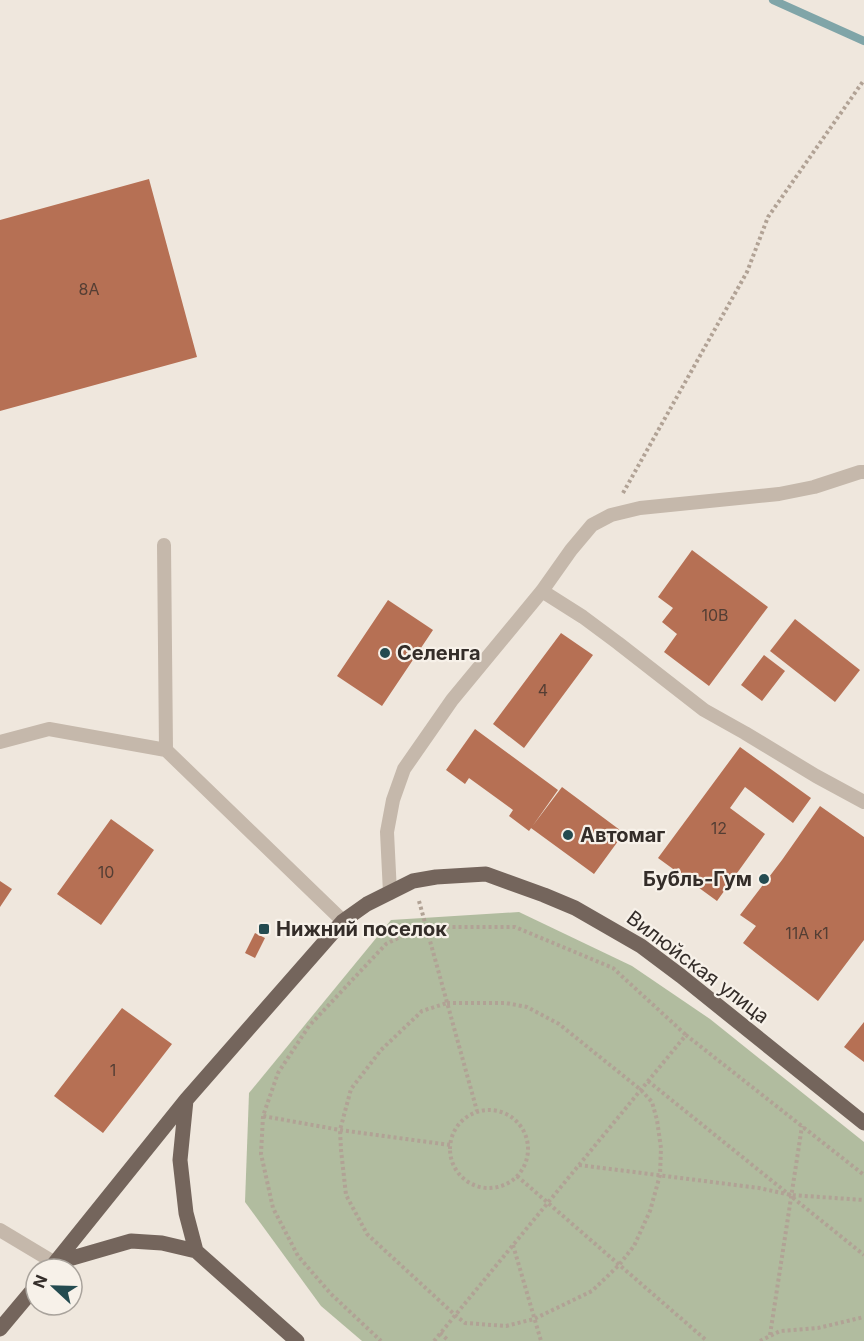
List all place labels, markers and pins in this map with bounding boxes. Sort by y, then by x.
place label: Селенга [397,641,481,665]
marker: Селенга [378,646,392,660]
place label: Автомаг [580,823,665,847]
marker: Автомаг [561,828,575,842]
place label: Бубль-Гум [643,867,752,891]
marker: Бубль-Гум [757,872,771,886]
place label: Нижний поселок [276,917,447,941]
marker: Нижний поселок [257,922,271,936]

